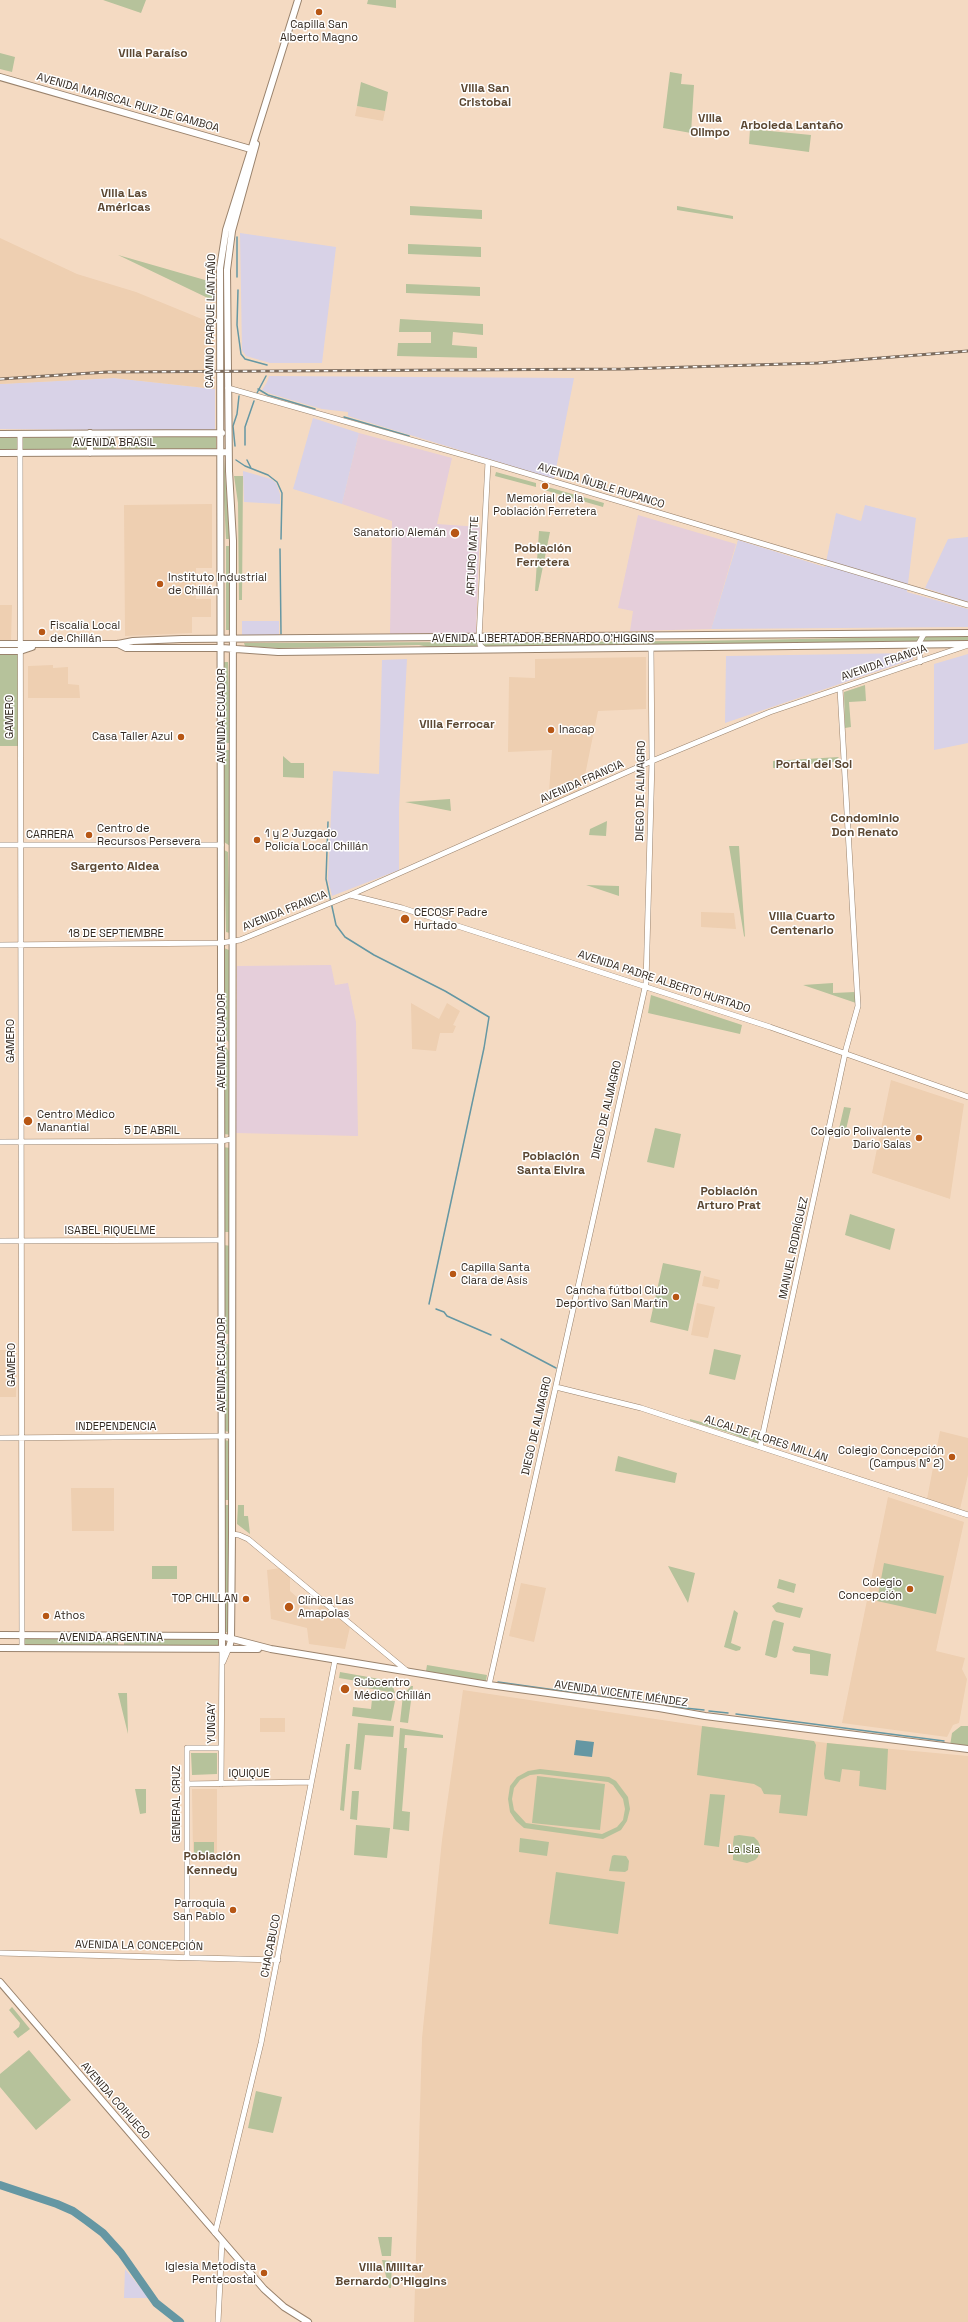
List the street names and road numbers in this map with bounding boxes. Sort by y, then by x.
street label: AVENIDA MARISCAL RUIZ DE GAMBOA [35,71,221,135]
street label: CAMINO PARQUE LANTAÑO [203,254,219,388]
street label: AVENIDA BRASIL [73,436,155,450]
street label: AVENIDA ÑUBLE RUPANCO [536,460,666,512]
street label: ARTURO MATTE [464,516,482,596]
street label: AVENIDA LIBERTADOR BERNARDO O'HIGGINS [432,632,654,646]
street label: AVENIDA FRANCIA [839,642,929,684]
street label: AVENIDA ECUADOR [215,668,229,764]
street label: GAMERO [3,695,17,739]
street label: DIEGO DE ALMAGRO [634,741,648,841]
street label: AVENIDA FRANCIA [538,758,626,806]
street label: CARRERA [26,828,74,842]
street label: AVENIDA FRANCIA [241,888,329,934]
street label: 18 DE SEPTIEMBRE [68,927,164,941]
street label: AVENIDA PADRE ALBERTO HURTADO [576,948,752,1016]
street label: AVENIDA ECUADOR [215,993,229,1089]
street label: GAMERO [4,1019,18,1063]
street label: DIEGO DE ALMAGRO [589,1059,625,1161]
street label: 5 DE ABRIL [124,1124,180,1138]
street label: MANUEL RODRÍGUEZ [777,1196,811,1300]
street label: ISABEL RIQUELME [65,1224,155,1238]
street label: AVENIDA ECUADOR [215,1317,229,1413]
street label: GAMERO [5,1343,19,1387]
street label: DIEGO DE ALMAGRO [519,1375,555,1477]
street label: ALCALDE FLORES MILLÁN [703,1413,829,1465]
street label: INDEPENDENCIA [75,1420,157,1434]
street label: AVENIDA ARGENTINA [59,1631,163,1645]
street label: AVENIDA VICENTE MÉNDEZ [553,1678,689,1710]
street label: YUNGAY [205,1702,219,1744]
street label: GENERAL CRUZ [170,1765,184,1843]
street label: IQUIQUE [229,1767,269,1781]
street label: CHACABUCO [258,1913,284,1979]
street label: AVENIDA LA CONCEPCIÓN [75,1938,203,1954]
street label: AVENIDA COIHUECO [78,2059,152,2143]

